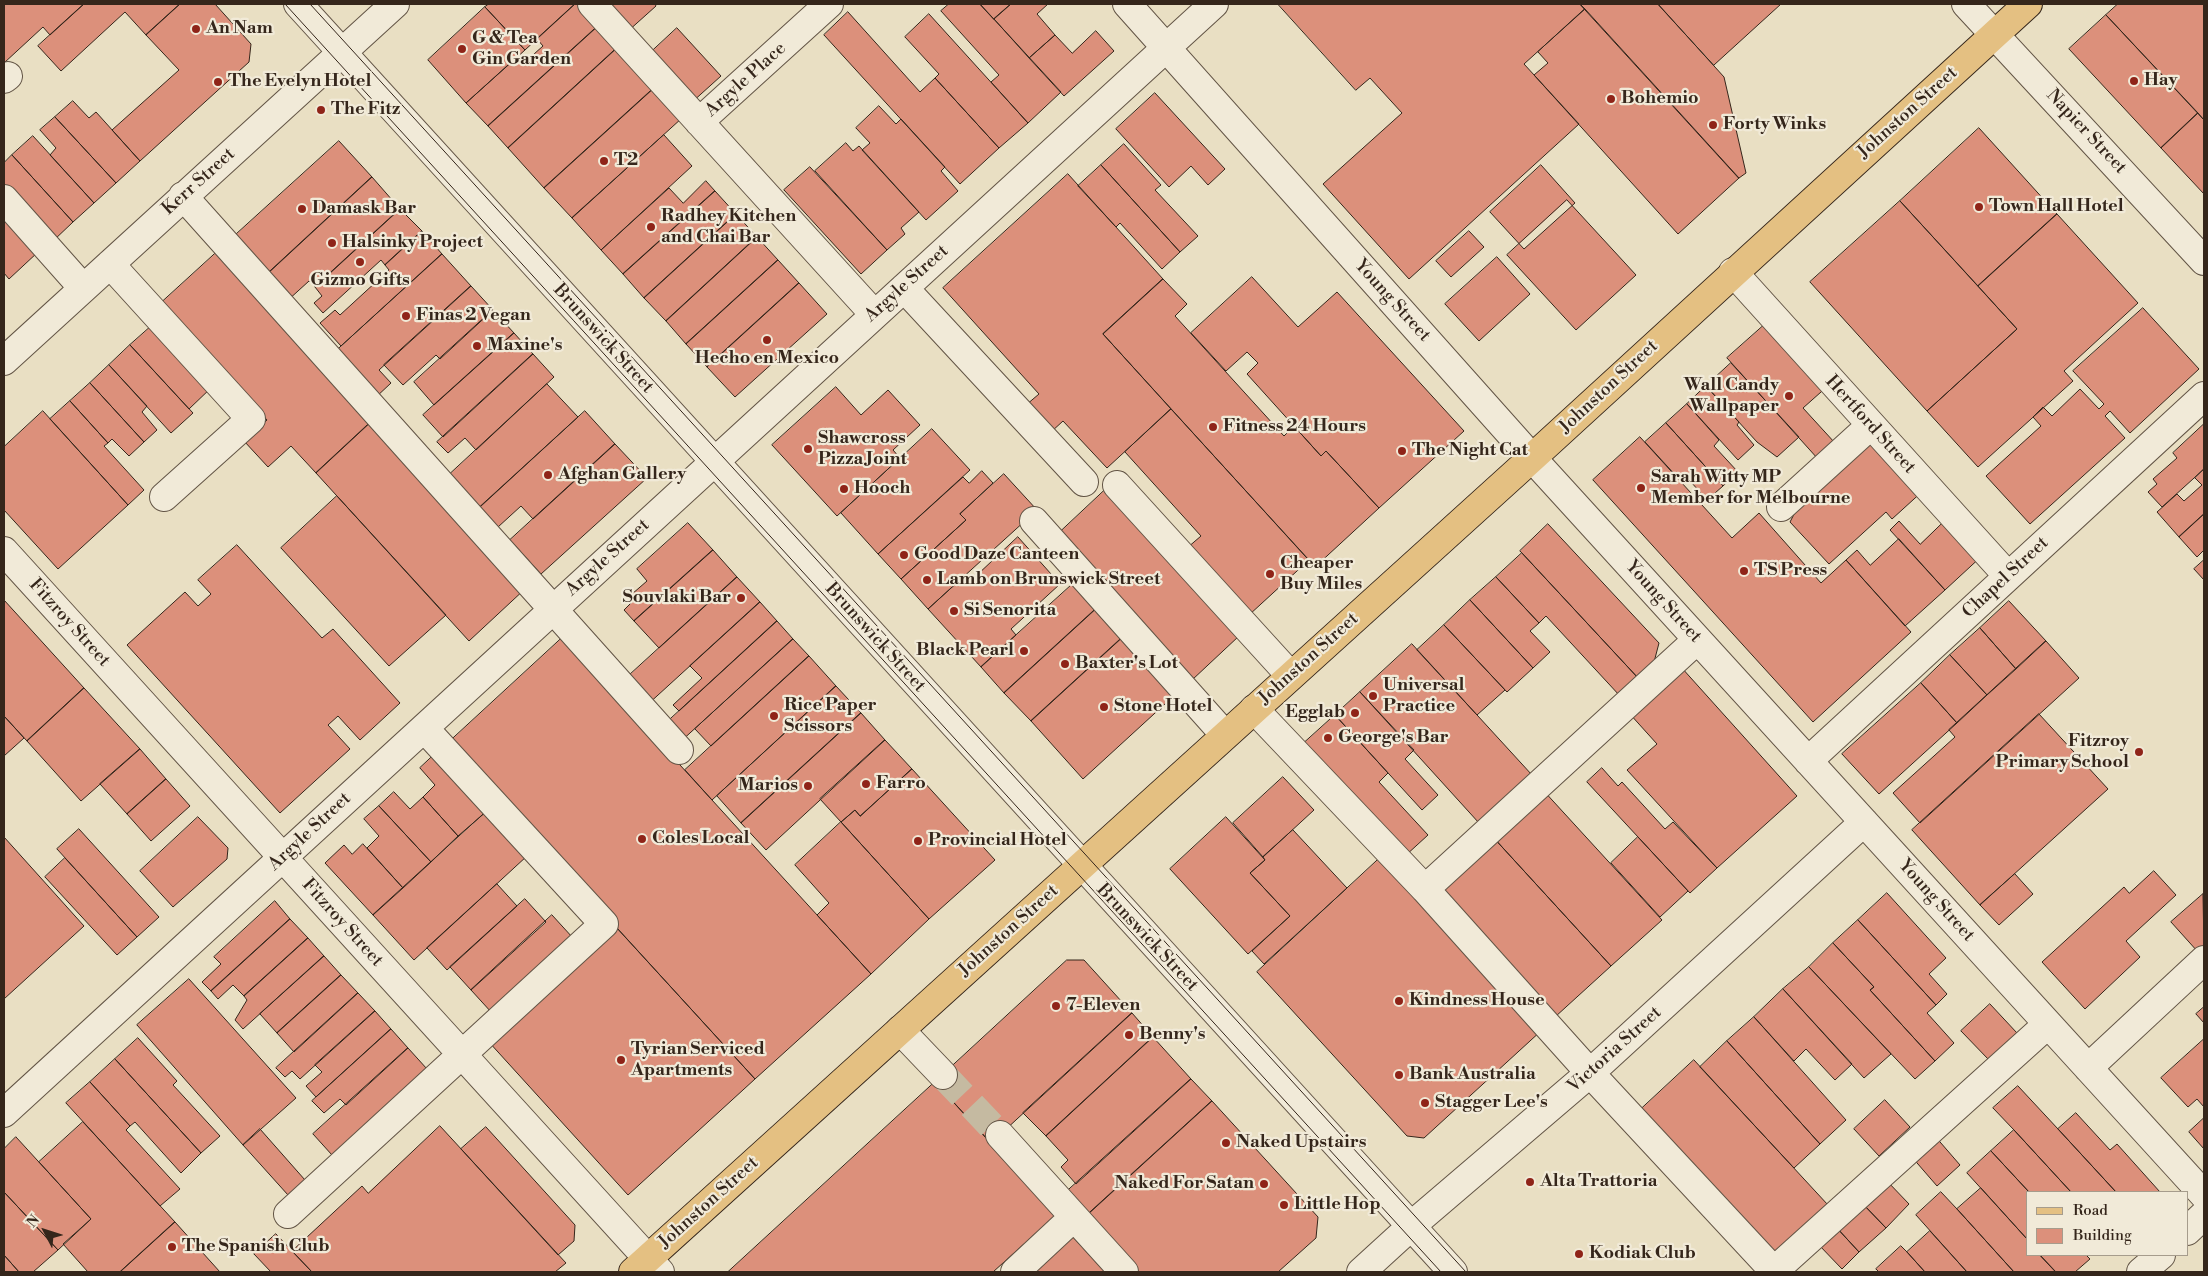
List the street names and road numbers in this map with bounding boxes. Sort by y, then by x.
street label: Argyle Place [701,38,791,122]
street label: Johnston Street [1854,63,1962,163]
street label: Napier Street [2041,85,2131,179]
street label: Kerr Street [158,144,240,220]
street label: Argyle Street [861,241,953,327]
street label: Young Street [1349,255,1435,347]
street label: Brunswick Street [548,280,658,398]
street label: Johnston Street [1555,336,1663,438]
street label: Hertford Street [1820,371,1920,479]
street label: Argyle Street [562,515,654,601]
street label: Chapel Street [1959,533,2053,623]
street label: Young Street [1620,556,1706,648]
street label: Fitzroy Street [24,575,114,671]
street label: Brunswick Street [820,579,930,697]
street label: Johnston Street [1255,609,1363,709]
street label: Argyle Street [264,788,356,876]
street label: Young Street [1893,855,1979,947]
street label: Fitzroy Street [297,875,387,971]
street label: Brunswick Street [1092,880,1202,996]
street label: Johnston Street [955,881,1063,981]
street label: Victoria Street [1564,1002,1666,1098]
street label: Johnston Street [655,1153,763,1253]

